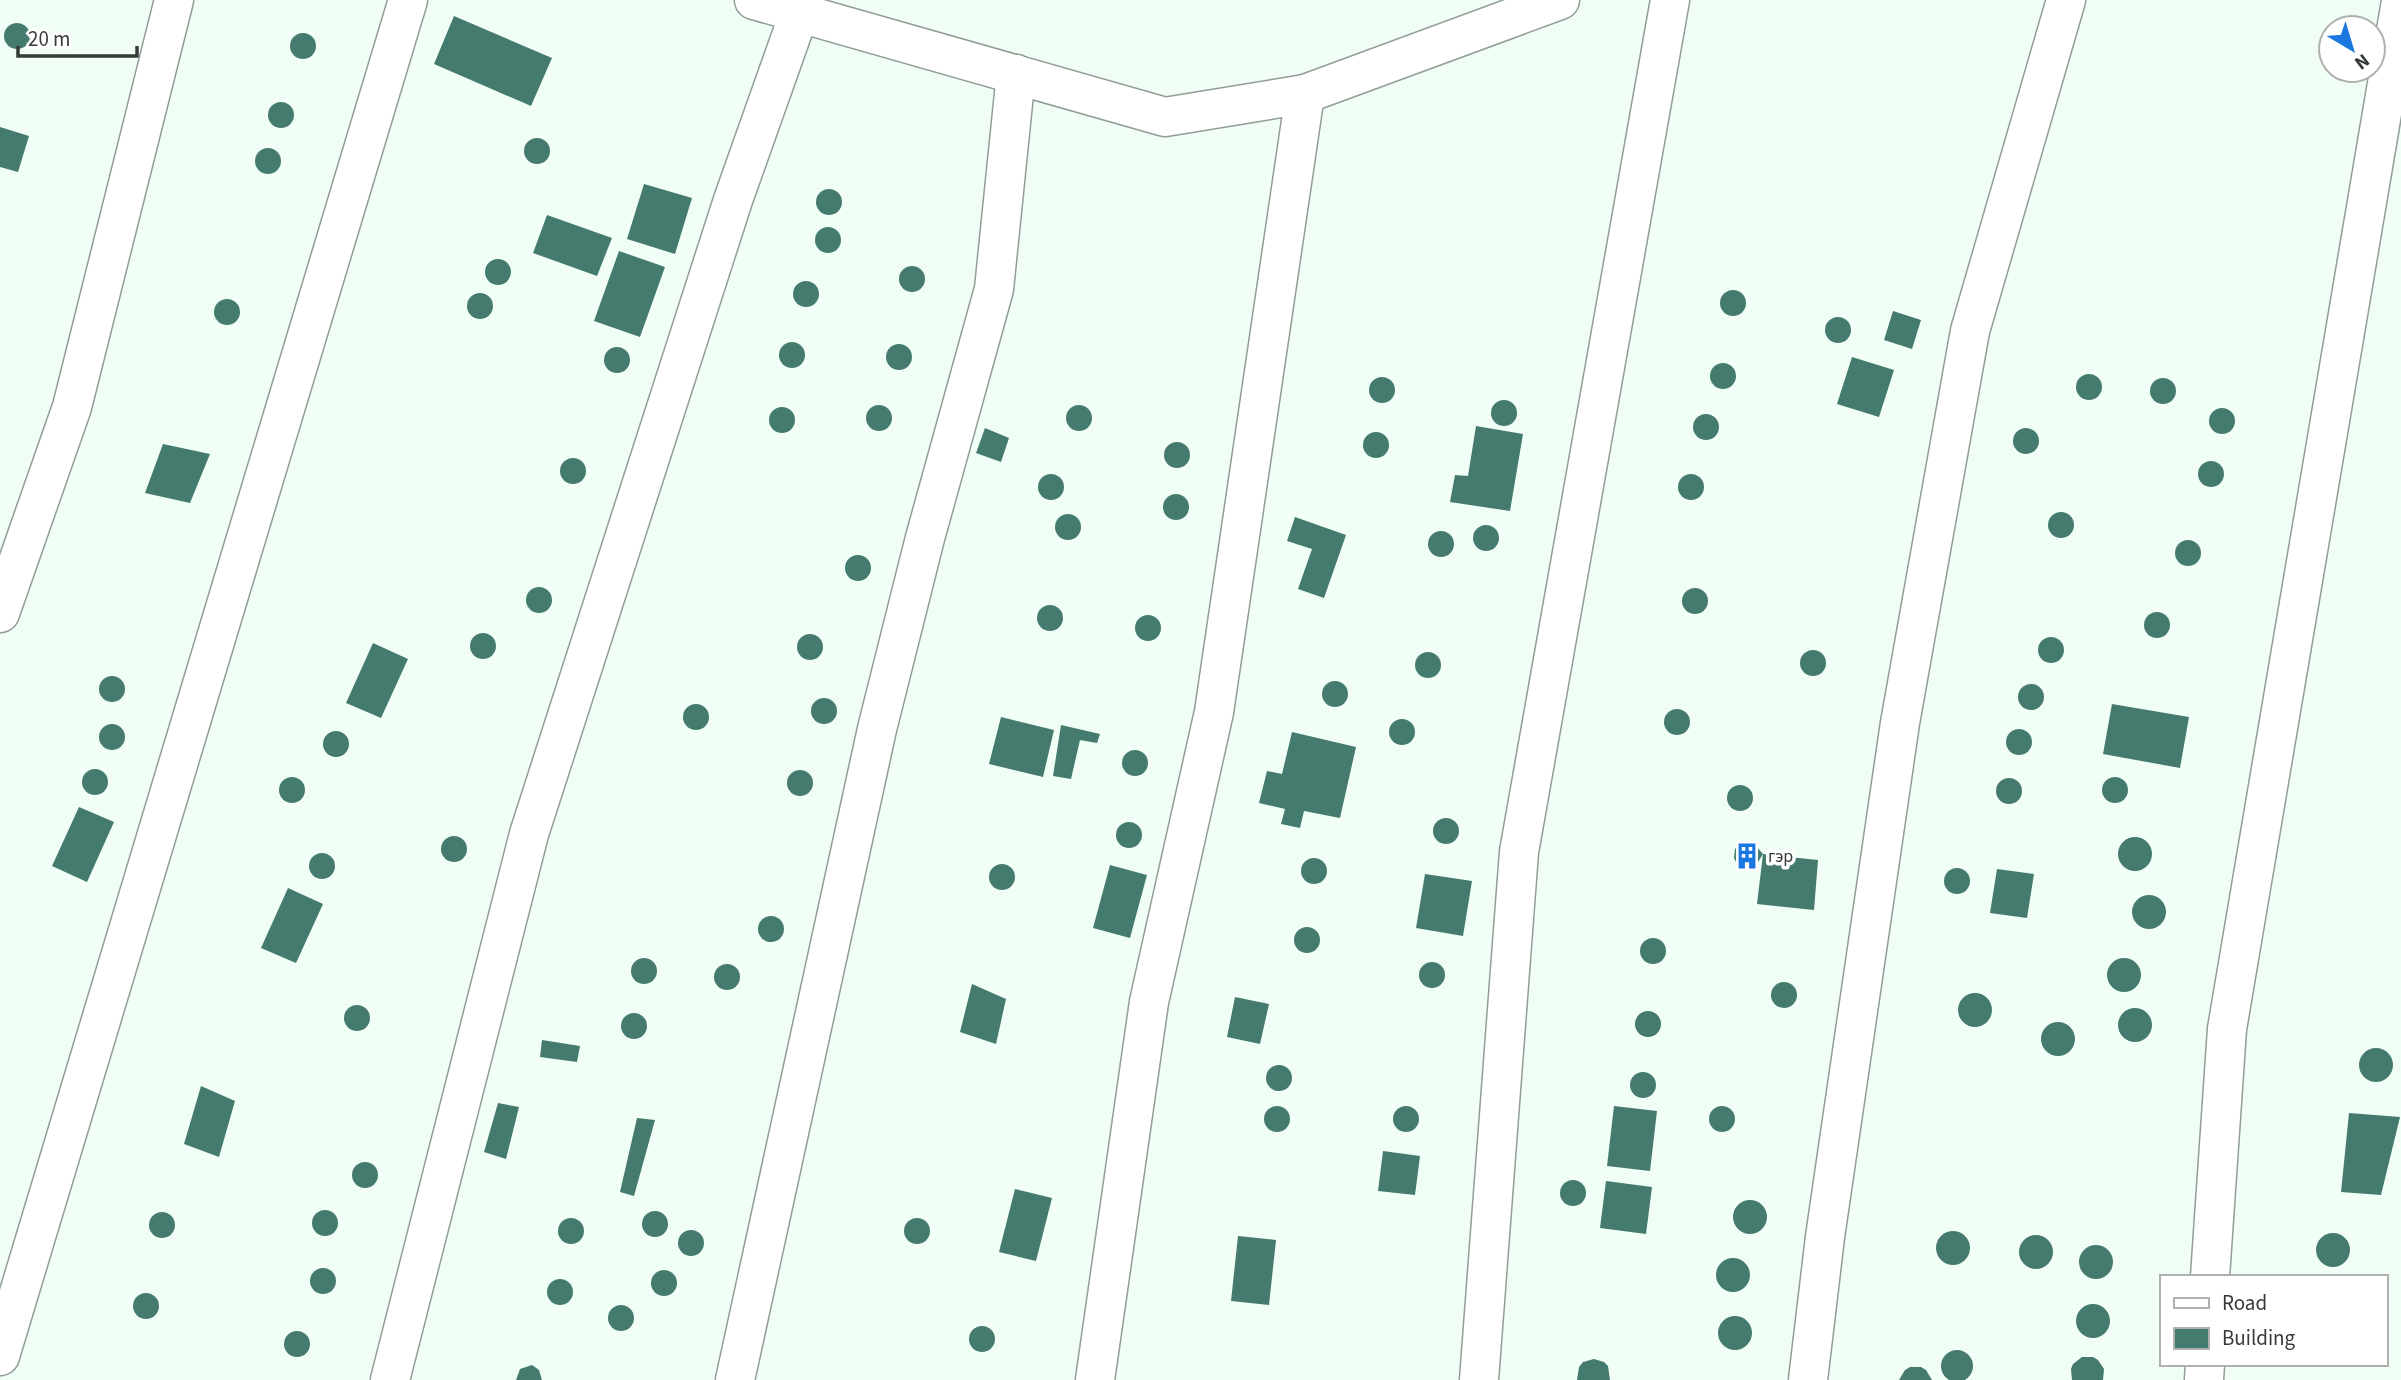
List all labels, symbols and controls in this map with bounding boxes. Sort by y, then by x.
scale bar [18,14,136,58]
north arrow [2317,14,2387,84]
text: 20 m [28,24,70,54]
text: N [2348,47,2375,76]
building icon: гэр [1732,841,1762,871]
place label: гэр [1768,844,1793,869]
legend [2160,1275,2387,1366]
text: Road [2222,1288,2267,1318]
text: Building [2222,1323,2296,1353]

